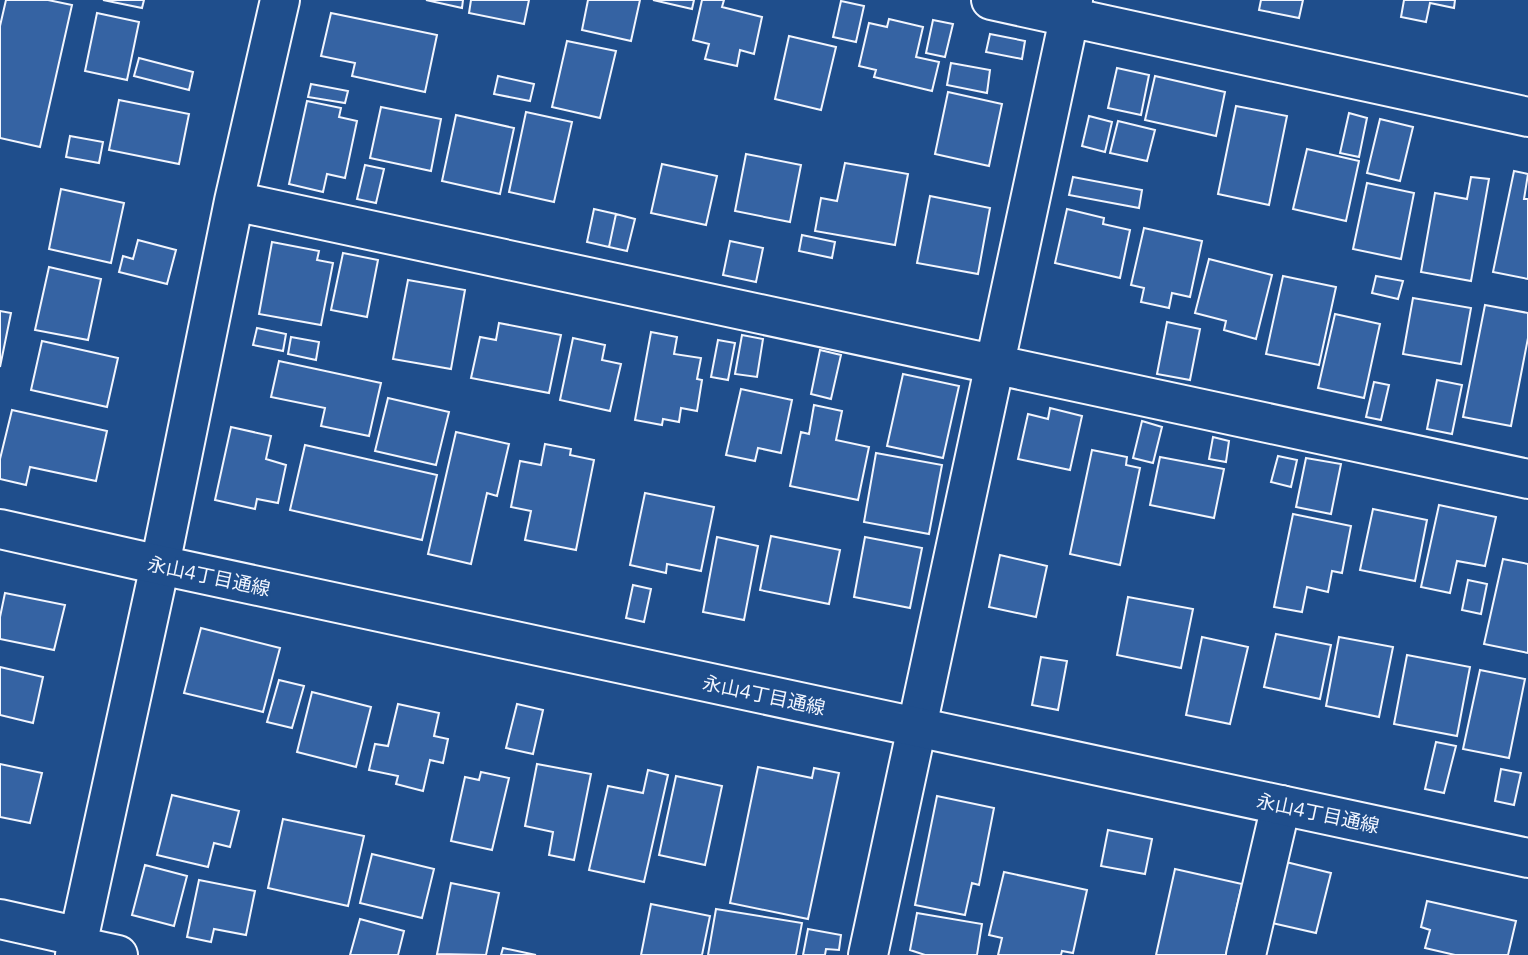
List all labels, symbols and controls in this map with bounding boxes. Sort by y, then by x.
street label: 永山4丁目通線 [145,550,273,602]
street label: 永山4丁目通線 [700,669,828,721]
street label: 永山4丁目通線 [1254,787,1382,839]

